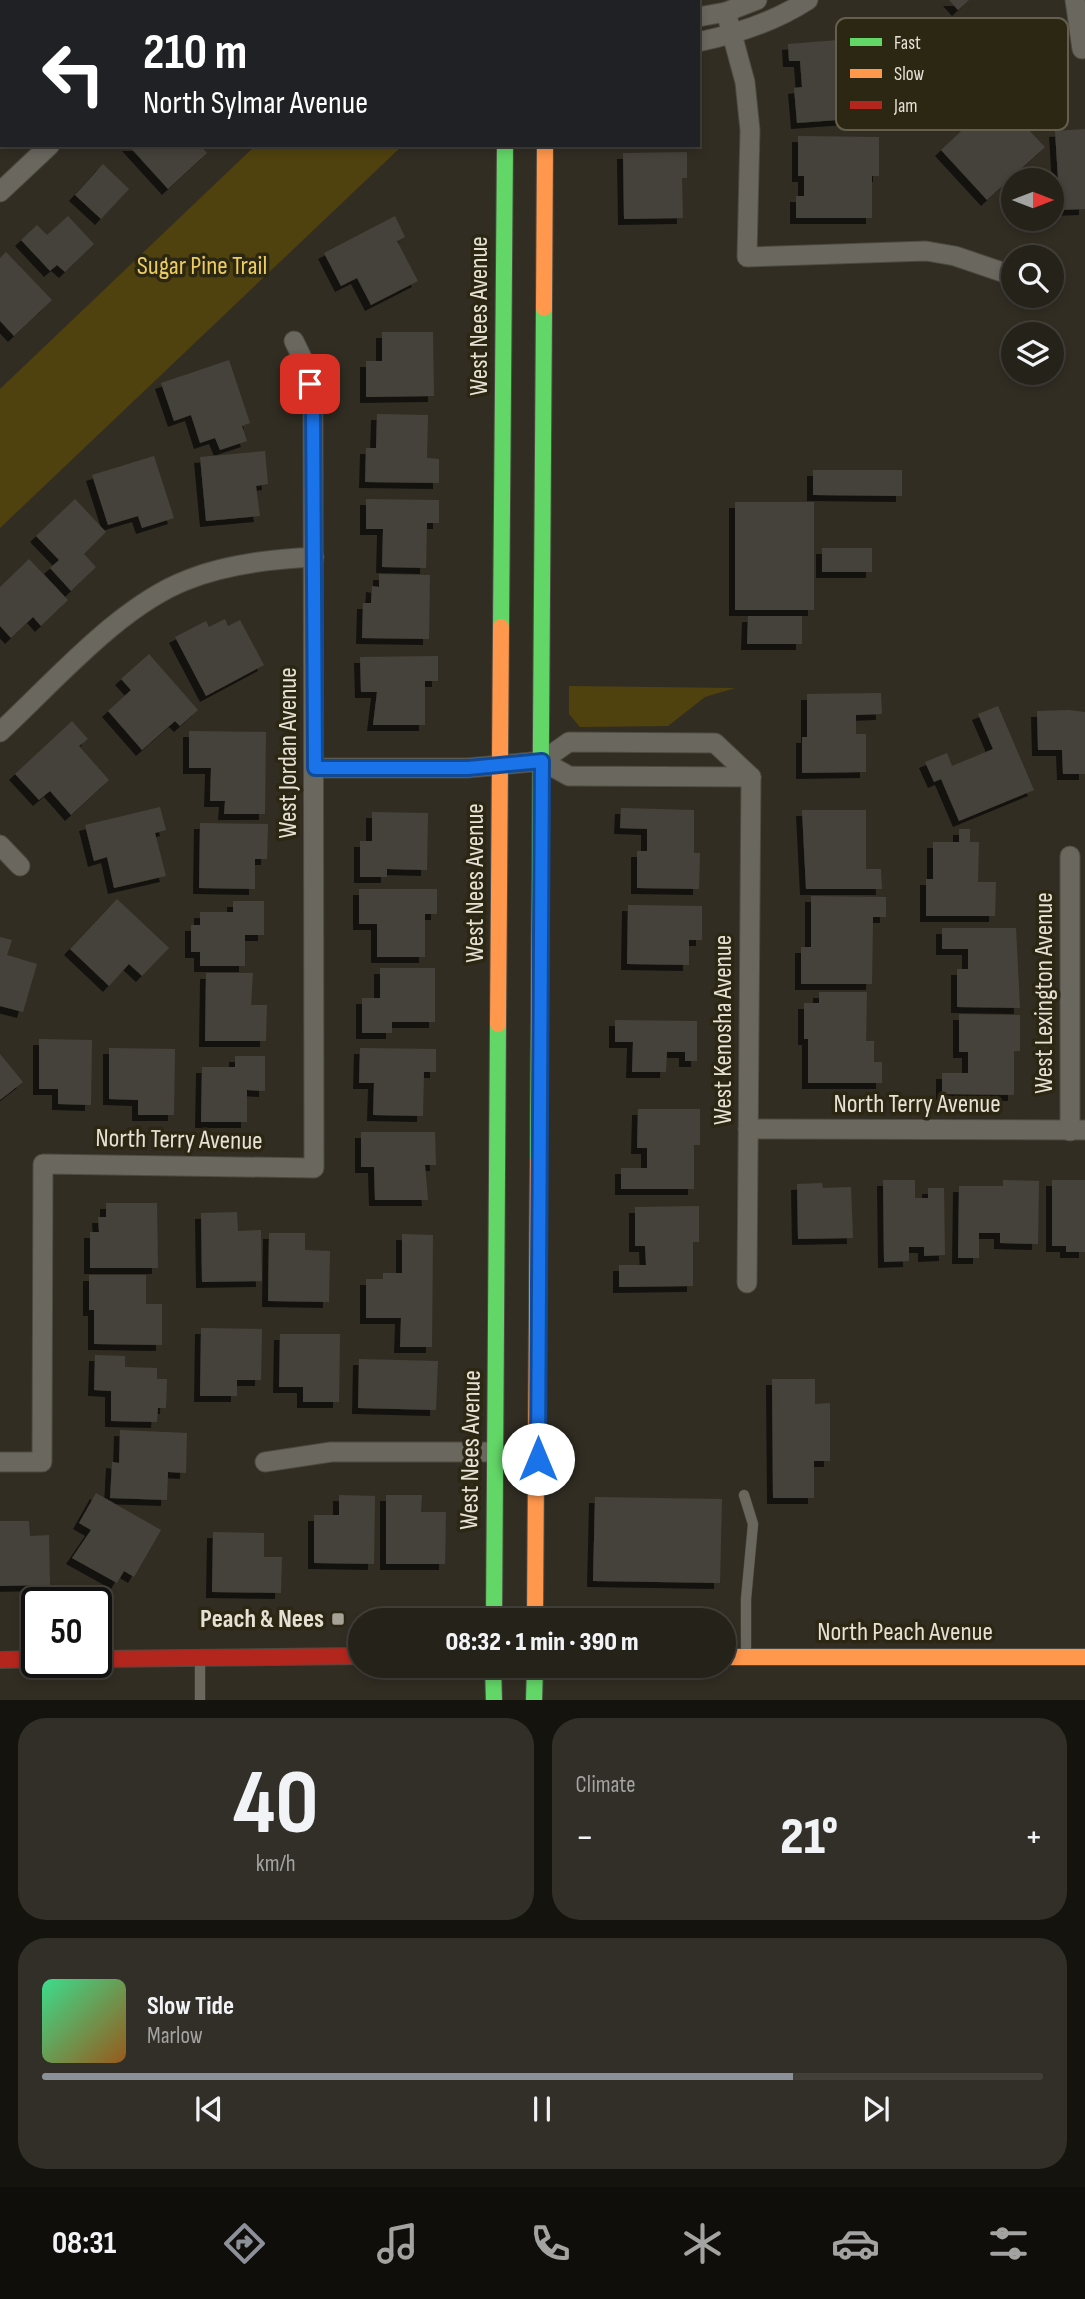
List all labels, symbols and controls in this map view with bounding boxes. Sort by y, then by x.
legend [836,18,1068,130]
text: 210 m [143,24,247,83]
icon: left [28,28,119,119]
text: Fast [894,32,921,55]
text: Slow [894,63,924,86]
text: North Sylmar Avenue [143,84,368,123]
text: Jam [893,95,917,118]
north arrow [1001,168,1064,231]
map controls [1001,168,1064,385]
street label: West Nees Avenue [464,236,495,396]
button: search [1001,245,1064,308]
park label: Sugar Pine Trail [137,251,267,282]
button: layers [1001,322,1064,385]
pin [280,354,340,414]
icon: arrive [291,365,329,403]
street label: West Jordan Avenue [273,667,304,839]
street label: West Nees Avenue [460,803,491,963]
street label: West Lexington Avenue [1029,892,1060,1094]
street label: West Kenosha Avenue [708,935,739,1125]
street label: North Terry Avenue [833,1089,1001,1120]
street label: North Terry Avenue [95,1123,263,1157]
street label: West Nees Avenue [454,1370,488,1530]
position arrow [501,1422,575,1496]
speed limit sign: 50 [21,1587,112,1678]
place label: Peach & Nees [200,1604,324,1635]
marker: Peach & Nees [330,1611,346,1627]
street label: North Peach Avenue [817,1617,993,1648]
text: 08:32 · 1 min · 390 m [446,1627,638,1658]
text: 40 [233,1750,319,1859]
text: Climate [576,1771,635,1799]
text: 21° [780,1806,838,1869]
text: − [576,1815,594,1860]
text: + [1024,1815,1043,1860]
text: km/h [256,1850,296,1878]
text: Slow Tide [147,1991,234,2022]
text: Marlow [147,2022,203,2050]
icon: previous [190,2090,228,2128]
icon: pause [523,2090,561,2128]
icon: next [857,2090,895,2128]
icon: directions [220,2219,269,2268]
icon: music [373,2219,422,2268]
icon: phone [526,2219,575,2268]
icon: climate [678,2219,727,2268]
icon: car [831,2219,880,2268]
icon: filters [984,2219,1033,2268]
text: 08:31 [52,2224,116,2263]

